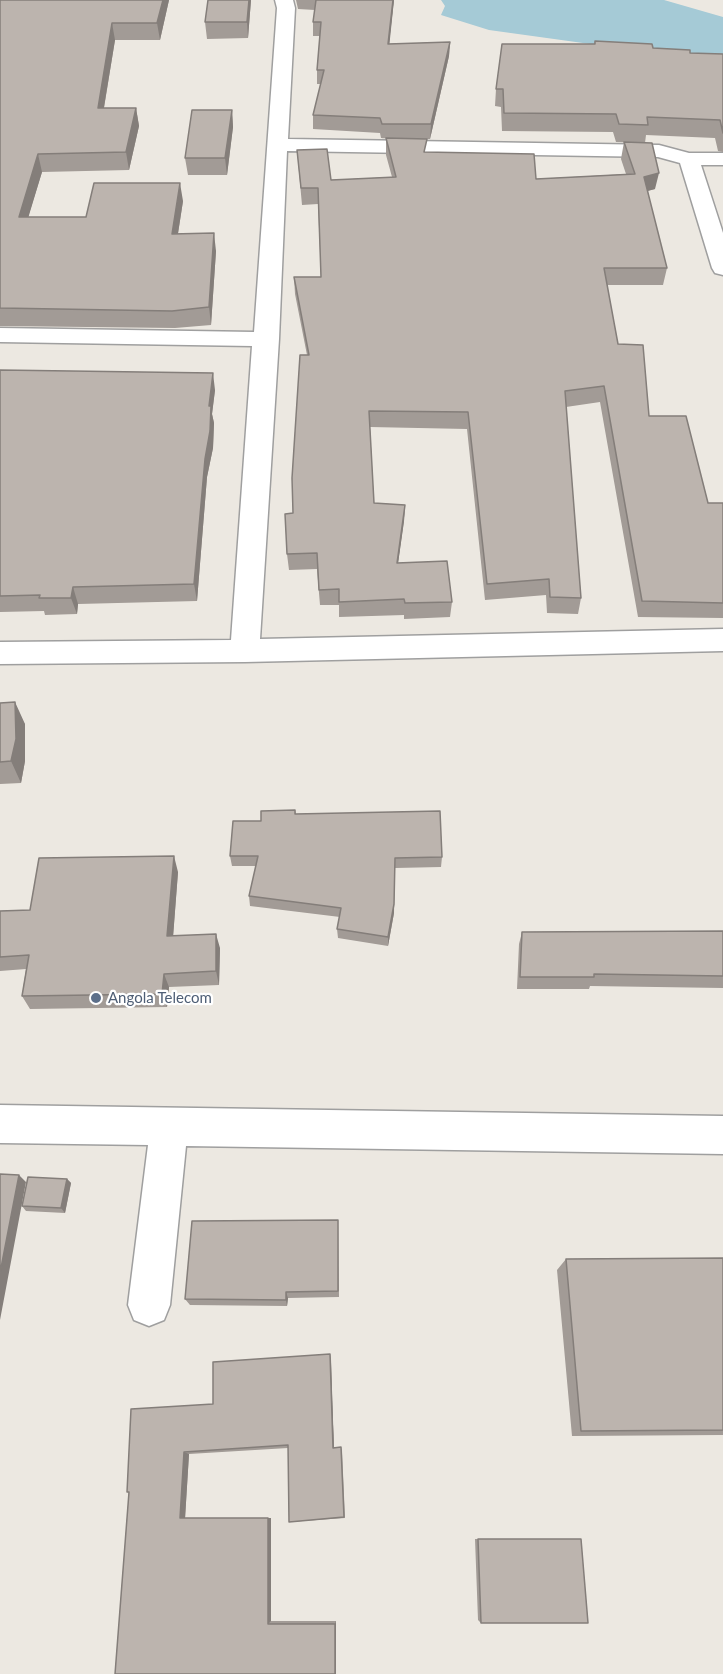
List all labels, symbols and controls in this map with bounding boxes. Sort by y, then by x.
place label: Angola Telecom [108,989,212,1007]
marker: Angola Telecom [89,991,103,1005]

